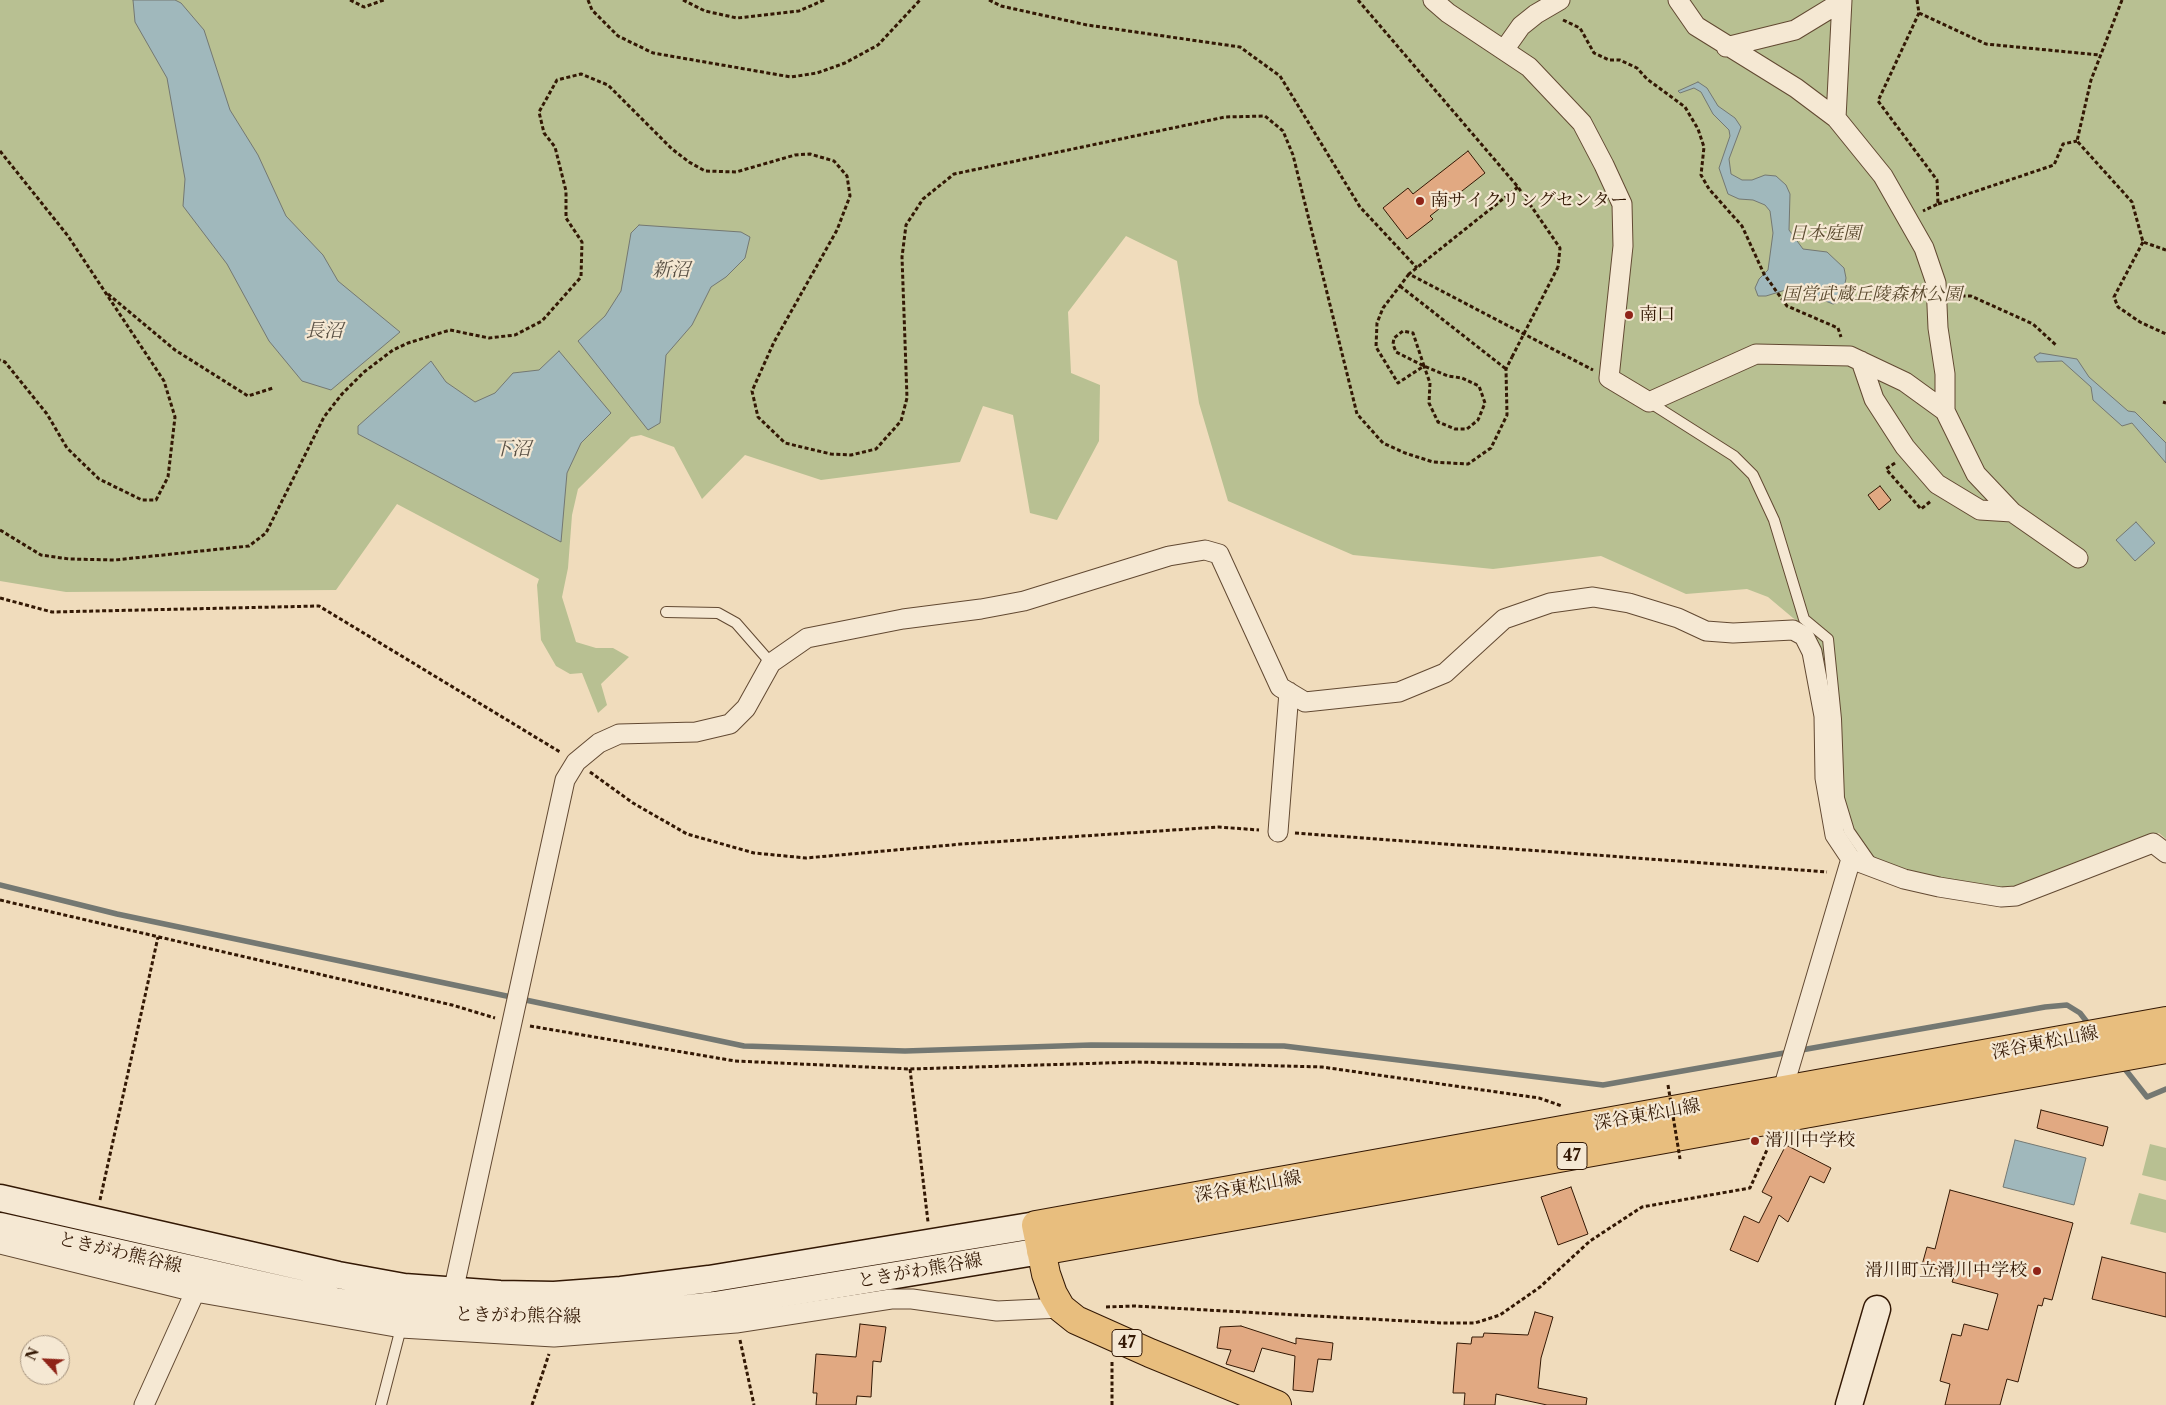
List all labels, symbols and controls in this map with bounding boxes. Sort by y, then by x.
place label: 南サイクリングセンター [1430,190,1628,212]
marker: 南サイクリングセンター [1414,195,1426,207]
park label: 日本庭園 [1789,223,1861,245]
water label: 新沼 [652,260,690,282]
park label: 国営武蔵丘陵森林公園 [1782,284,1962,306]
place label: 南口 [1639,304,1675,326]
marker: 南口 [1623,309,1635,321]
water label: 長沼 [305,321,343,343]
water label: 下沼 [493,439,531,461]
street label: 深谷東松山線 [1990,1022,2100,1064]
street label: 深谷東松山線 [1592,1095,1702,1135]
place label: 滑川中学校 [1765,1130,1855,1152]
marker: 滑川中学校 [1749,1135,1761,1147]
road number: 47 [1557,1142,1587,1170]
street label: 深谷東松山線 [1193,1167,1303,1207]
street label: ときがわ熊谷線 [56,1228,184,1278]
street label: ときがわ熊谷線 [856,1249,984,1293]
place label: 滑川町立滑川中学校 [1865,1260,2027,1282]
marker: 滑川町立滑川中学校 [2031,1265,2043,1277]
street label: ときがわ熊谷線 [455,1304,581,1328]
road number: 47 [1112,1330,1142,1356]
north arrow [20,1335,70,1385]
text: N [22,1345,43,1363]

